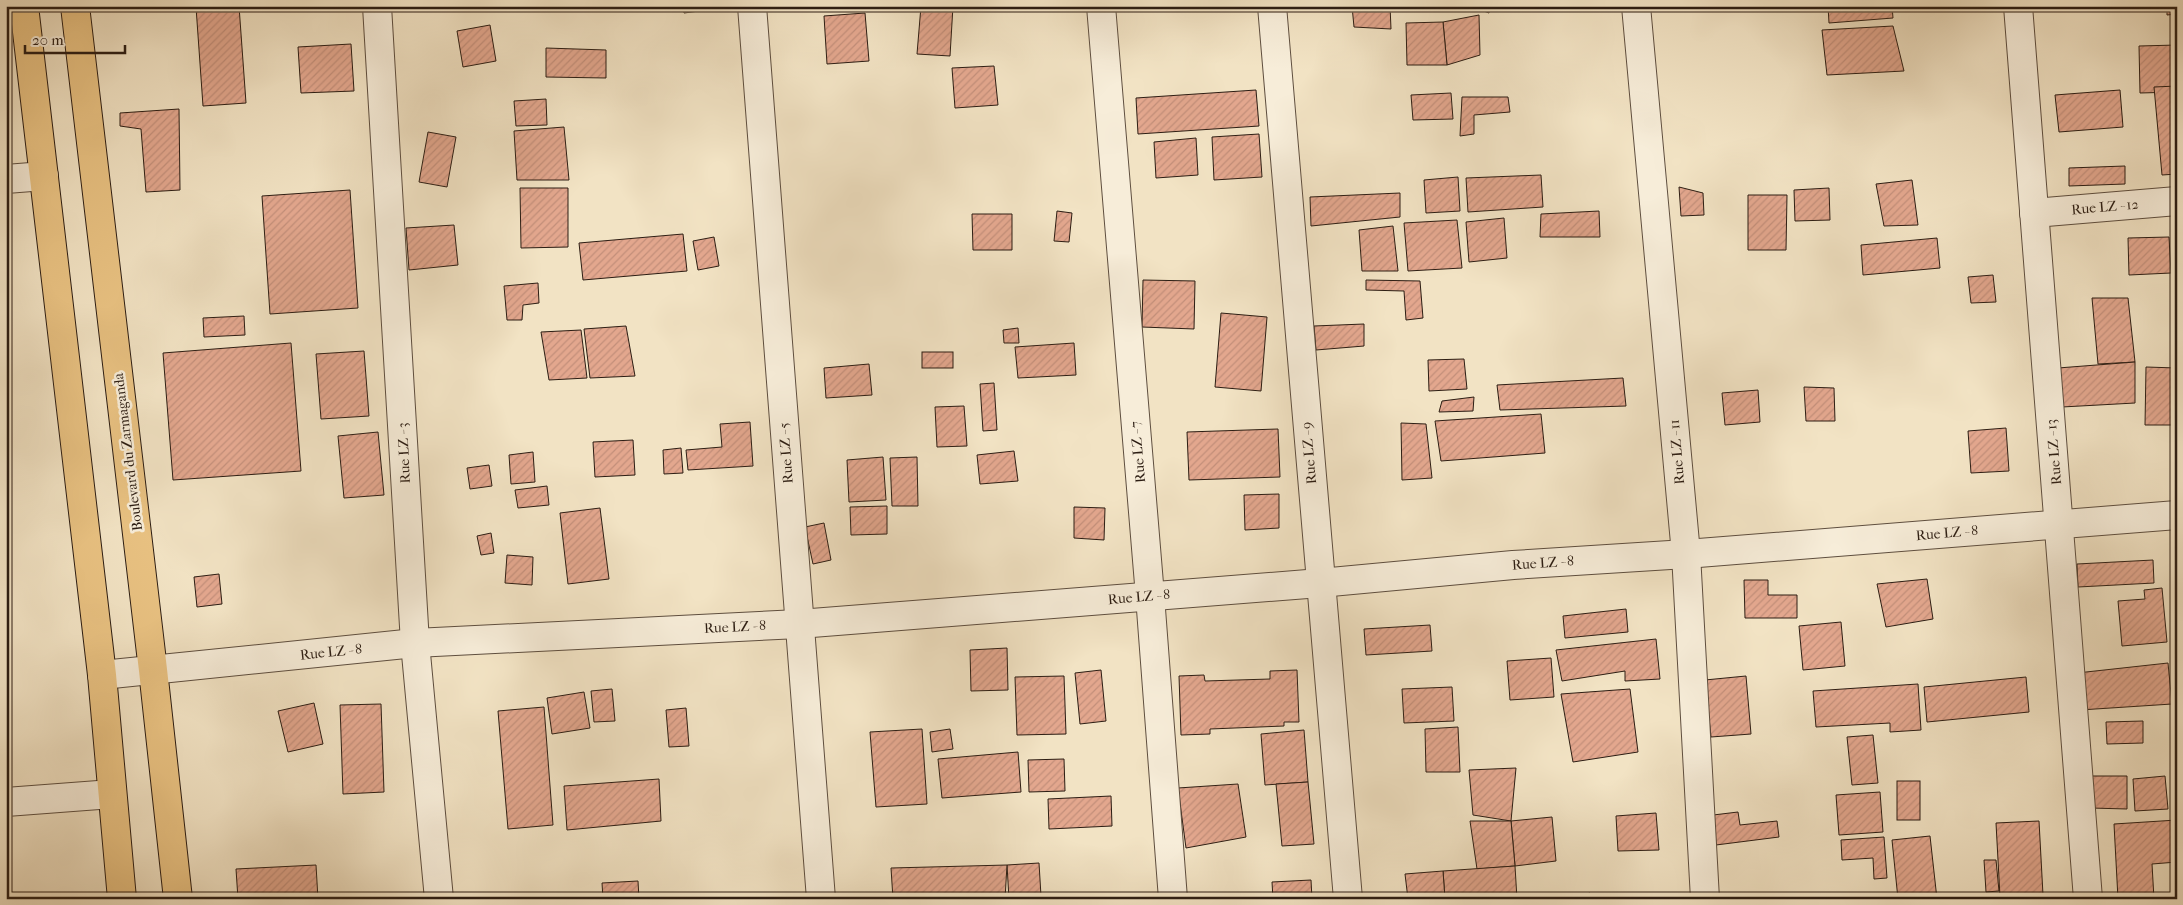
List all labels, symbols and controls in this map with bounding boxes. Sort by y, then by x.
scale bar [25,22,125,54]
text: 20 m [32,31,64,49]
street label: Rue LZ - 12 [2071,196,2139,218]
street label: Boulevard du Zarmaganda [110,372,146,532]
street label: Rue LZ - 13 [2043,418,2065,486]
street label: Rue LZ - 11 [1666,419,1688,485]
street label: Rue LZ - 7 [1127,420,1149,484]
street label: Rue LZ - 9 [1298,421,1320,485]
street label: Rue LZ - 3 [394,422,414,484]
street label: Rue LZ - 5 [775,422,797,484]
street label: Rue LZ - 8 [1915,522,1979,544]
street label: Rue LZ - 8 [1511,552,1575,574]
street label: Rue LZ - 8 [1107,586,1171,608]
street label: Rue LZ - 8 [703,617,767,637]
street label: Rue LZ - 8 [299,640,363,664]

